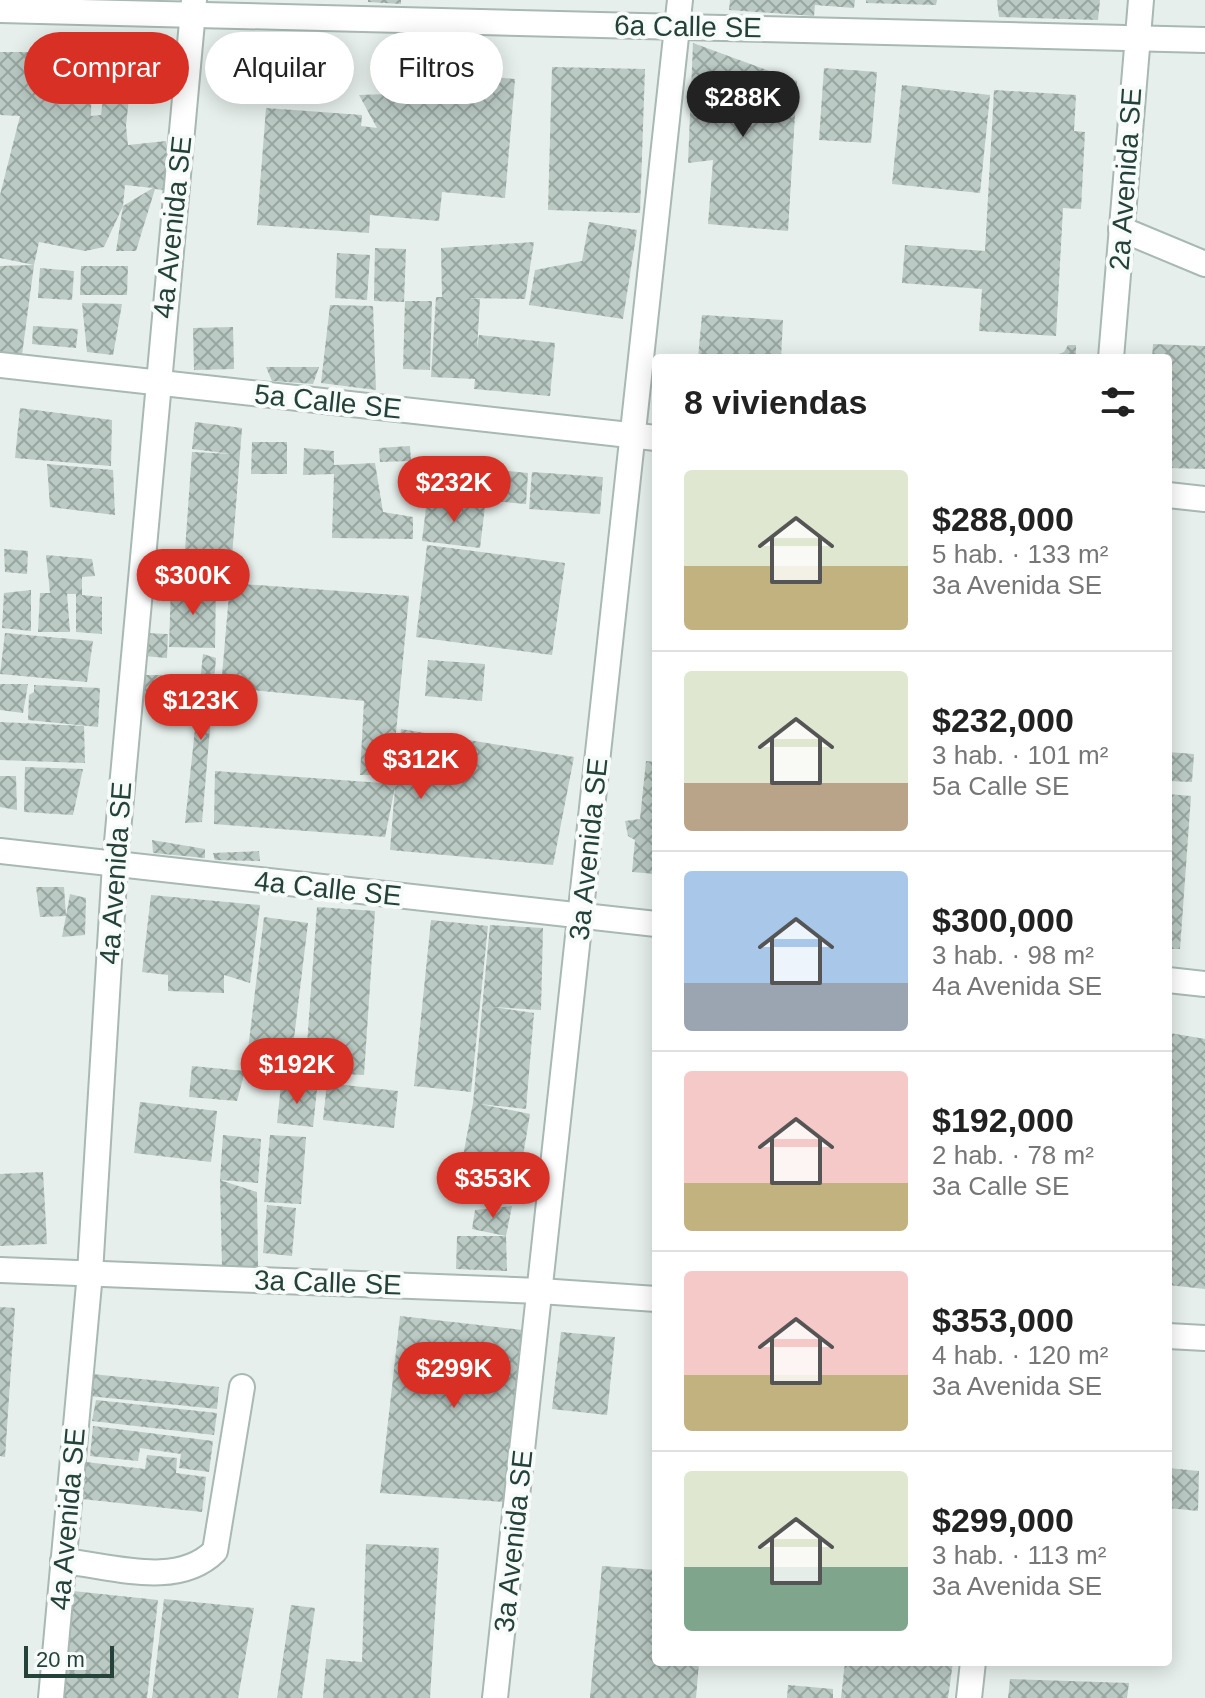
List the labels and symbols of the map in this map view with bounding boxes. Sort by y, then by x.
street label: 6a Calle SE [614,10,762,43]
pin: $288K [687,71,799,139]
street label: 2a Avenida SE [1104,87,1147,271]
street label: 4a Avenida SE [148,134,197,320]
street label: 5a Calle SE [253,378,403,425]
pin: $232K [398,456,510,524]
pin: $300K [137,549,249,617]
pin: $123K [145,674,257,742]
pin: $312K [365,733,477,801]
street label: 3a Avenida SE [564,756,613,942]
street label: 4a Avenida SE [94,781,137,965]
street label: 4a Calle SE [253,865,403,912]
pin: $192K [241,1038,353,1106]
pin: $353K [437,1152,549,1220]
street label: 3a Calle SE [254,1264,402,1301]
pin: $299K [398,1342,510,1410]
street label: 4a Avenida SE [44,1426,91,1612]
street label: 3a Avenida SE [489,1448,538,1634]
scale bar [24,1642,114,1678]

